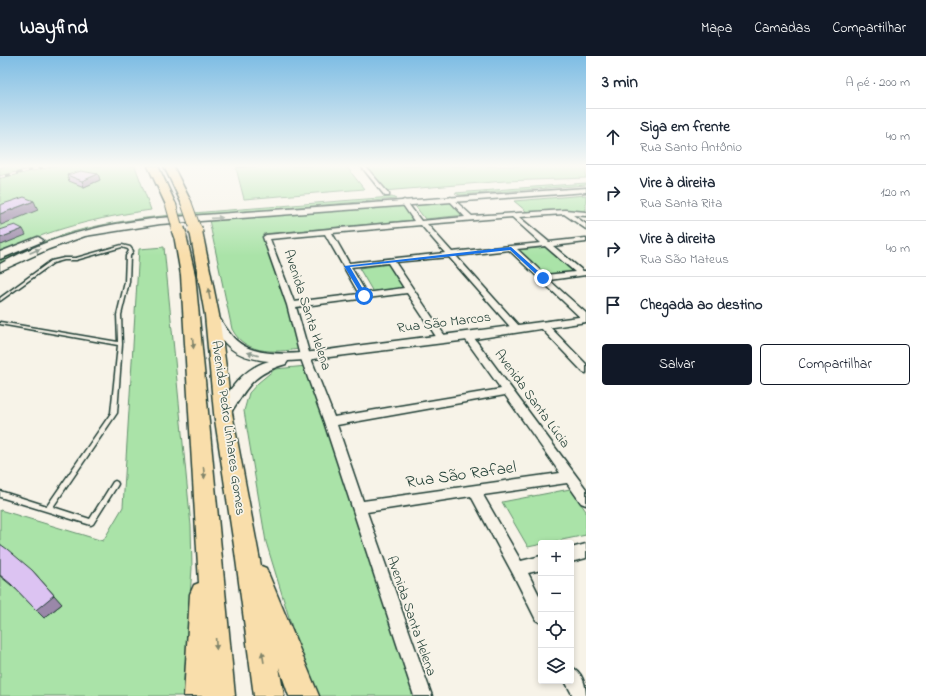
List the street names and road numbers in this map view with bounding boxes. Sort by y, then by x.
street label: Avenida Santa Helena [278,247,336,373]
street label: Rua São Marcos [396,307,492,339]
street label: Avenida Pedro Linhares Gomes [205,339,251,517]
street label: Avenida Santa Lúcia [489,345,575,453]
street label: Rua São Rafael [404,455,518,495]
street label: Avenida Santa Helena [381,553,441,679]

